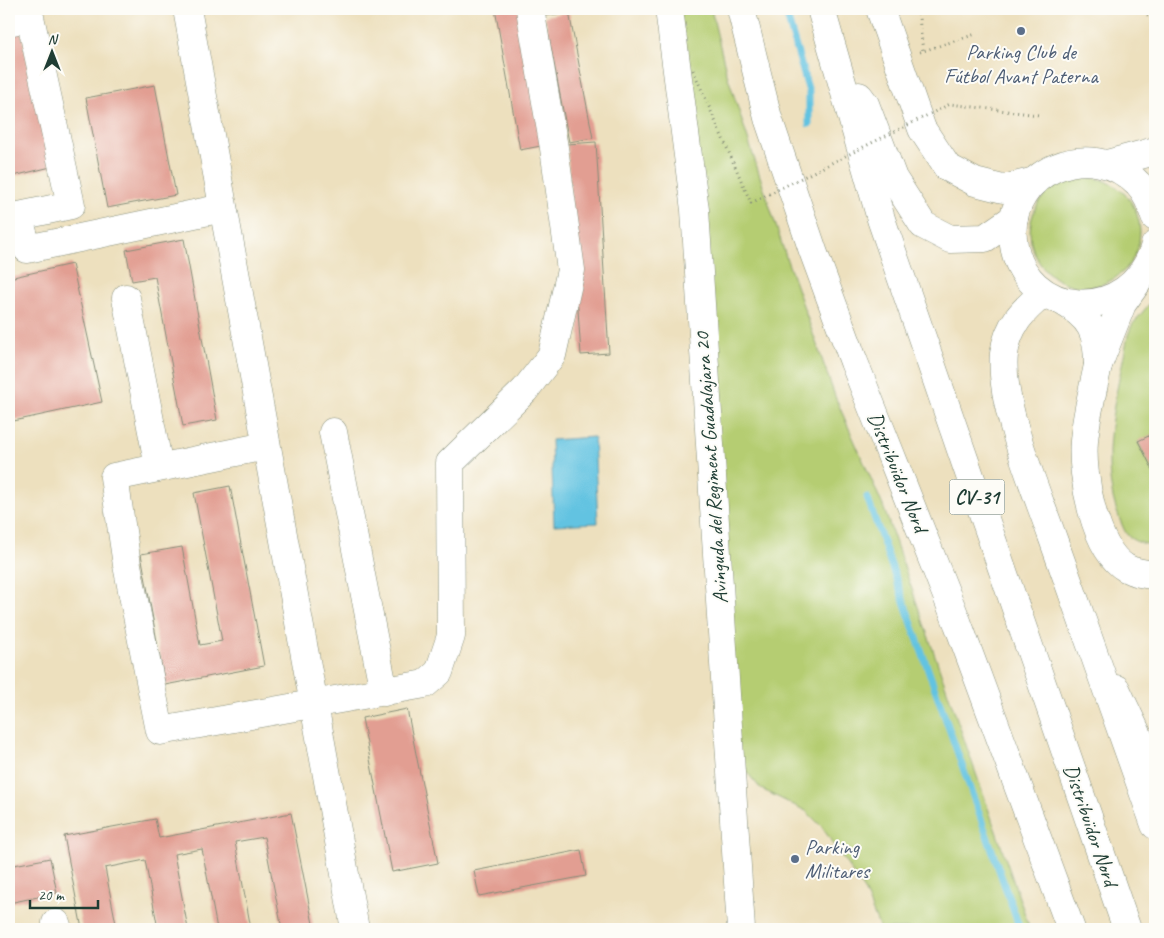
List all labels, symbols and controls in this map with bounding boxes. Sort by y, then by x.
marker: Parking Club de Fútbol Avant Paterna [1015,25,1027,37]
north arrow [28,28,78,78]
text: N [48,31,59,48]
place label: Parking Club de Fútbol Avant Paterna [944,39,1099,89]
street label: Avinguda del Regiment Guadalajara 20 [688,330,733,605]
street label: Distribuïdor Nord [862,408,935,539]
road number: CV-31 [950,480,1004,514]
street label: Distribuïdor Nord [1058,761,1125,893]
place label: Parking Militares [805,834,871,884]
marker: Parking Militares [789,853,801,865]
scale bar [30,878,98,910]
text: 20 m [38,886,65,905]

